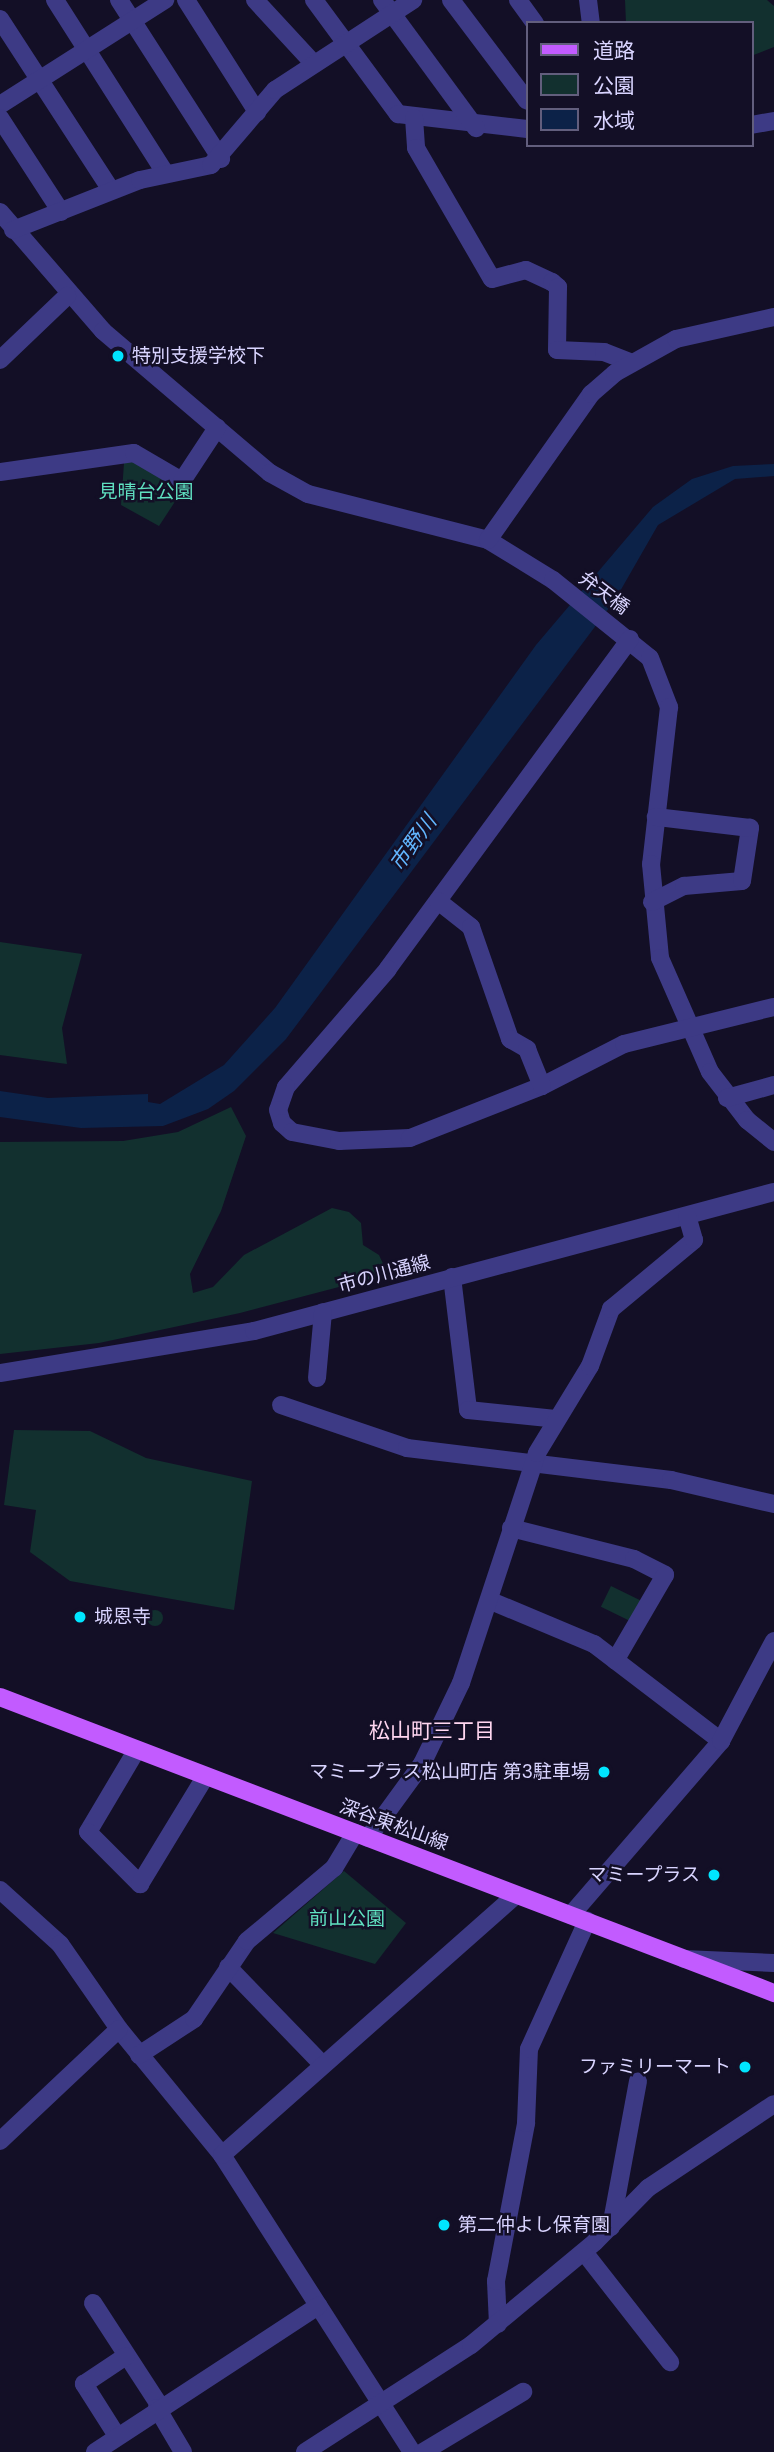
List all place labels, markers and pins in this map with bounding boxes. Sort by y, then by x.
place label: 特別支援学校下 [132,345,265,367]
marker: 特別支援学校下 [110,348,126,364]
place label: 城恩寺 [94,1606,151,1628]
marker: 城恩寺 [72,1609,88,1625]
place label: マミープラス松山町店 第3駐車場 [308,1761,590,1783]
marker: マミープラス松山町店 第3駐車場 [596,1764,612,1780]
place label: マミープラス [586,1864,700,1886]
marker: マミープラス [706,1867,722,1883]
place label: ファミリーマート [579,2056,731,2078]
marker: ファミリーマート [737,2059,753,2075]
place label: 第二仲よし保育園 [458,2214,610,2236]
marker: 第二仲よし保育園 [436,2217,452,2233]

